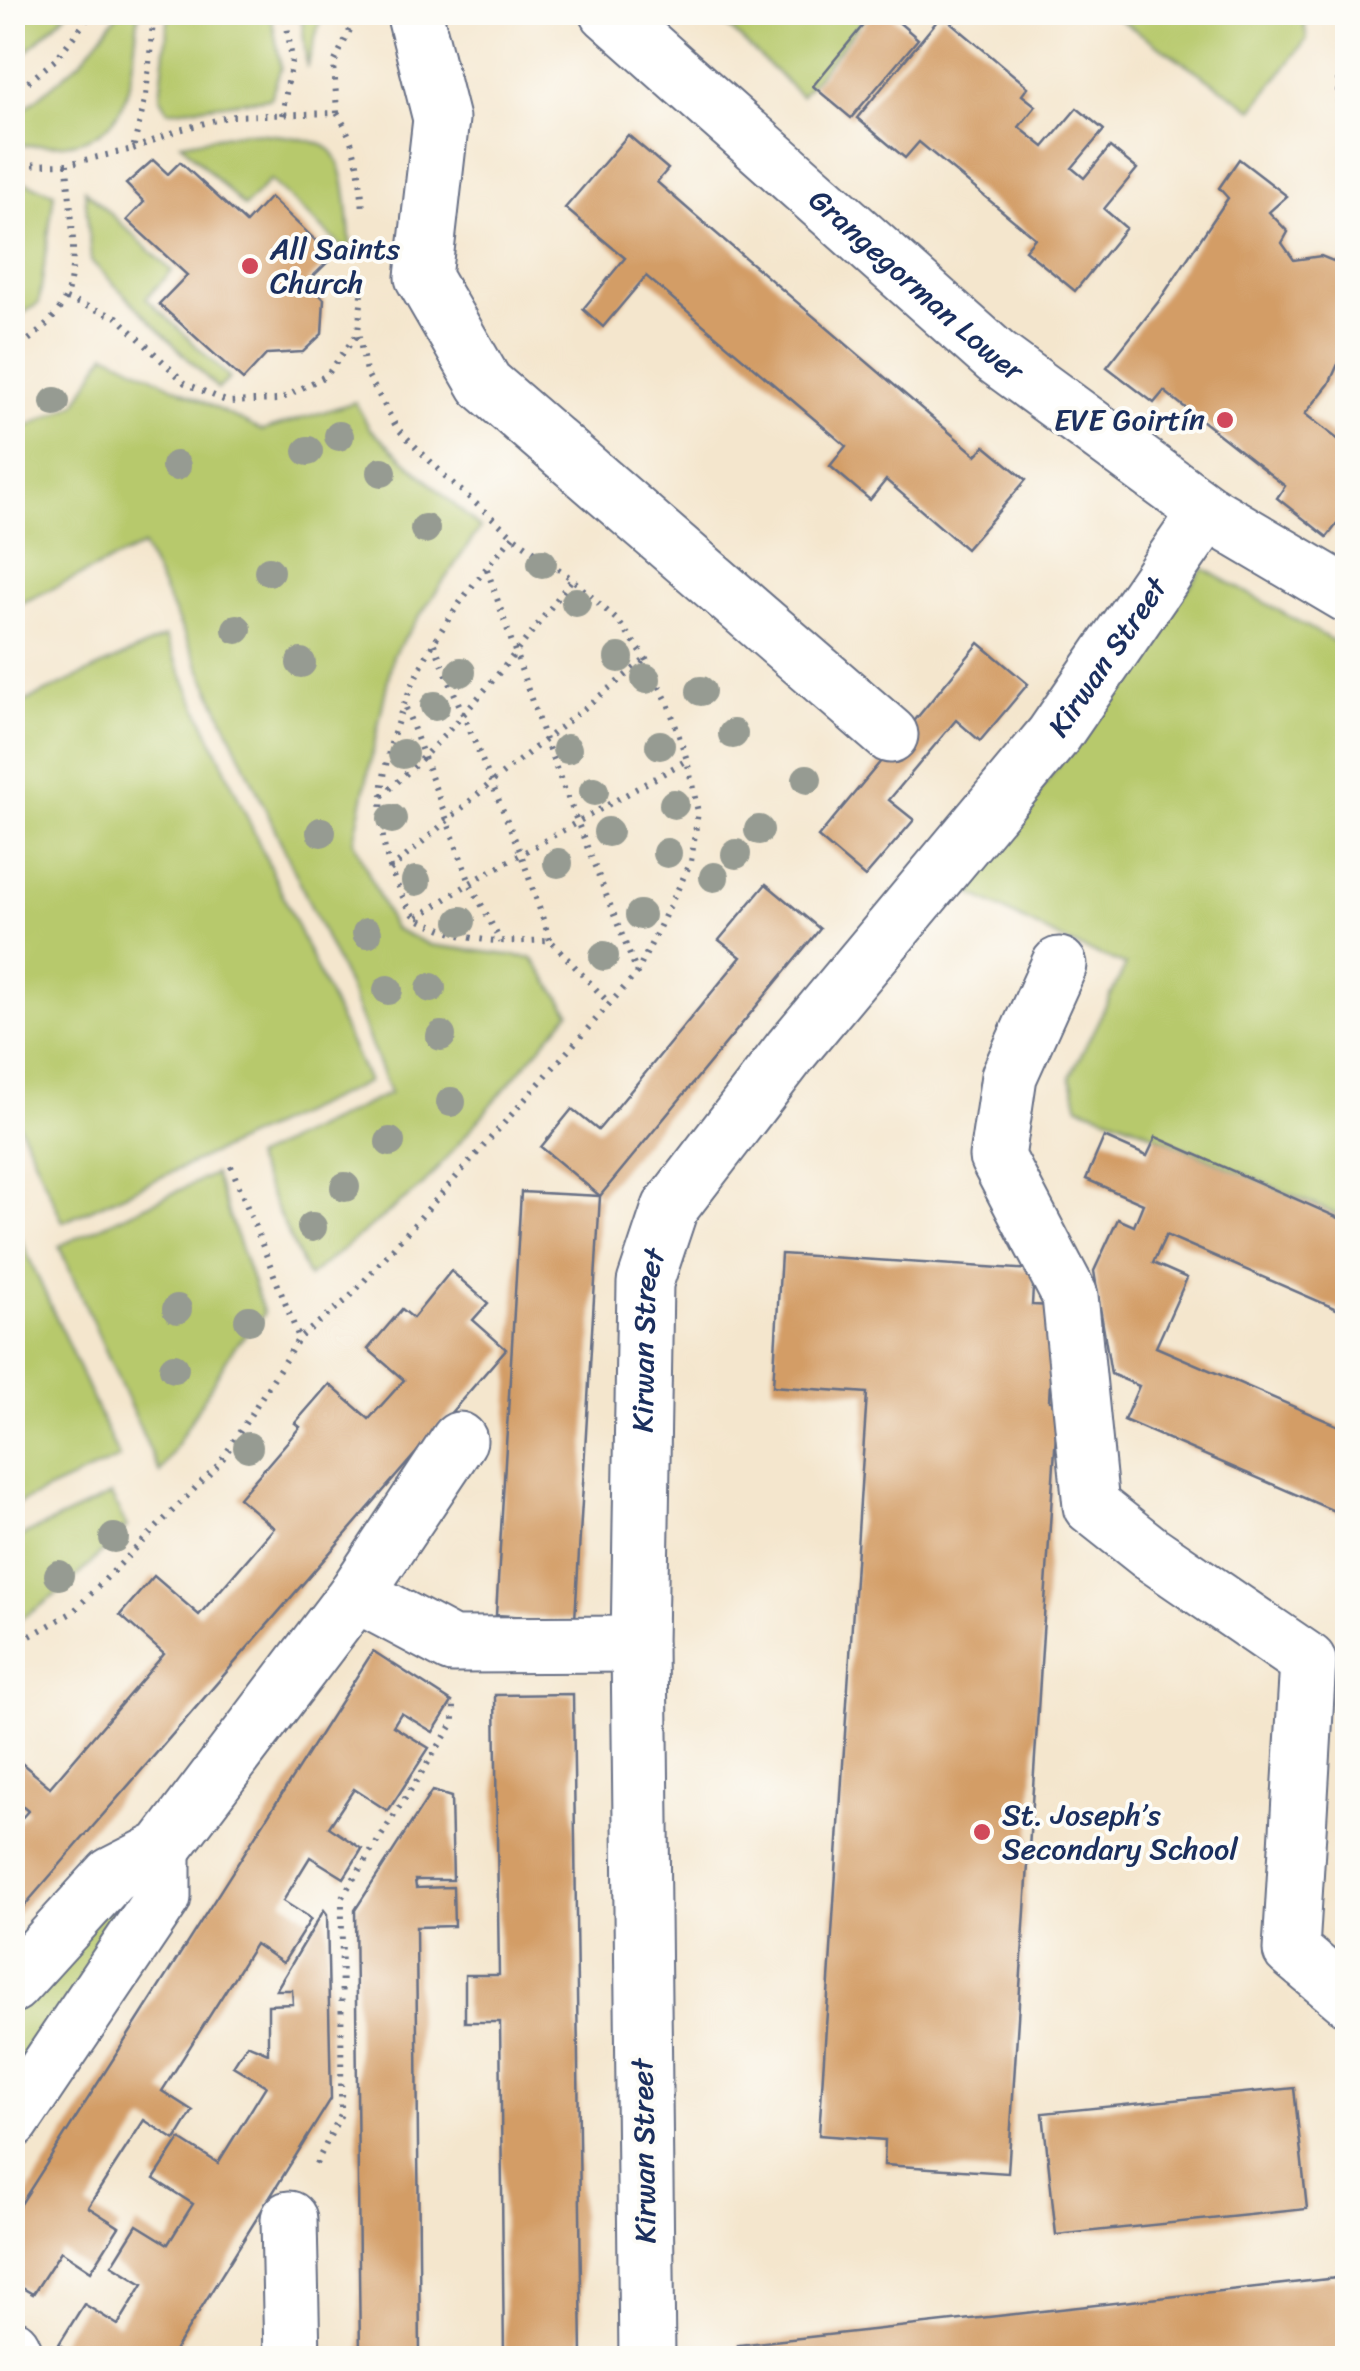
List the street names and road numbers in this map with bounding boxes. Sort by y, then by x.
street label: Grangegorman Lower [796,175,1037,397]
street label: Kirwan Street [1033,564,1183,749]
street label: Kirwan Street [616,1239,682,1433]
street label: Kirwan Street [615,2056,673,2244]

